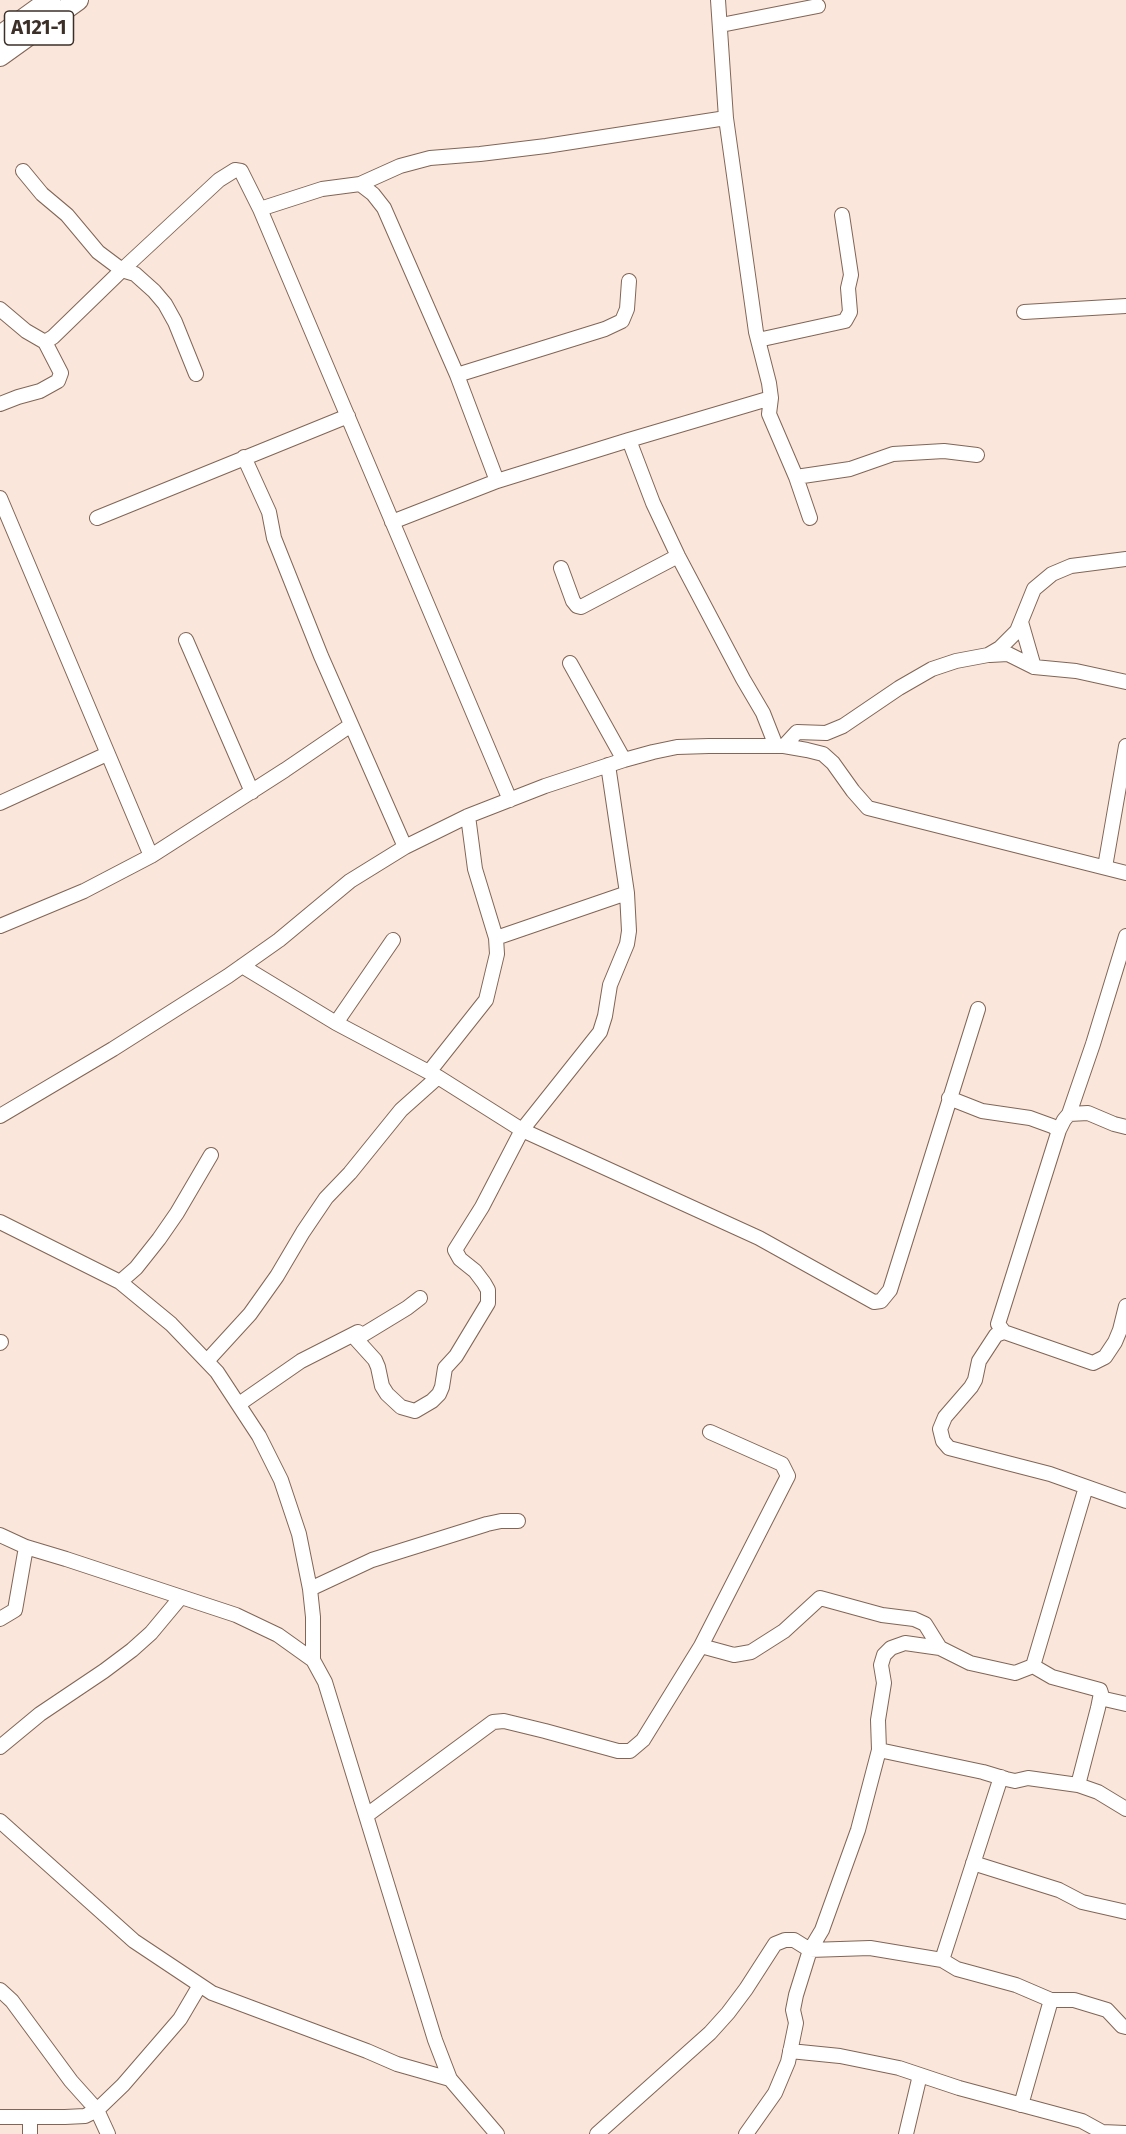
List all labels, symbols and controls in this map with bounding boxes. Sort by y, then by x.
road number: A121-1 [4,11,74,45]

